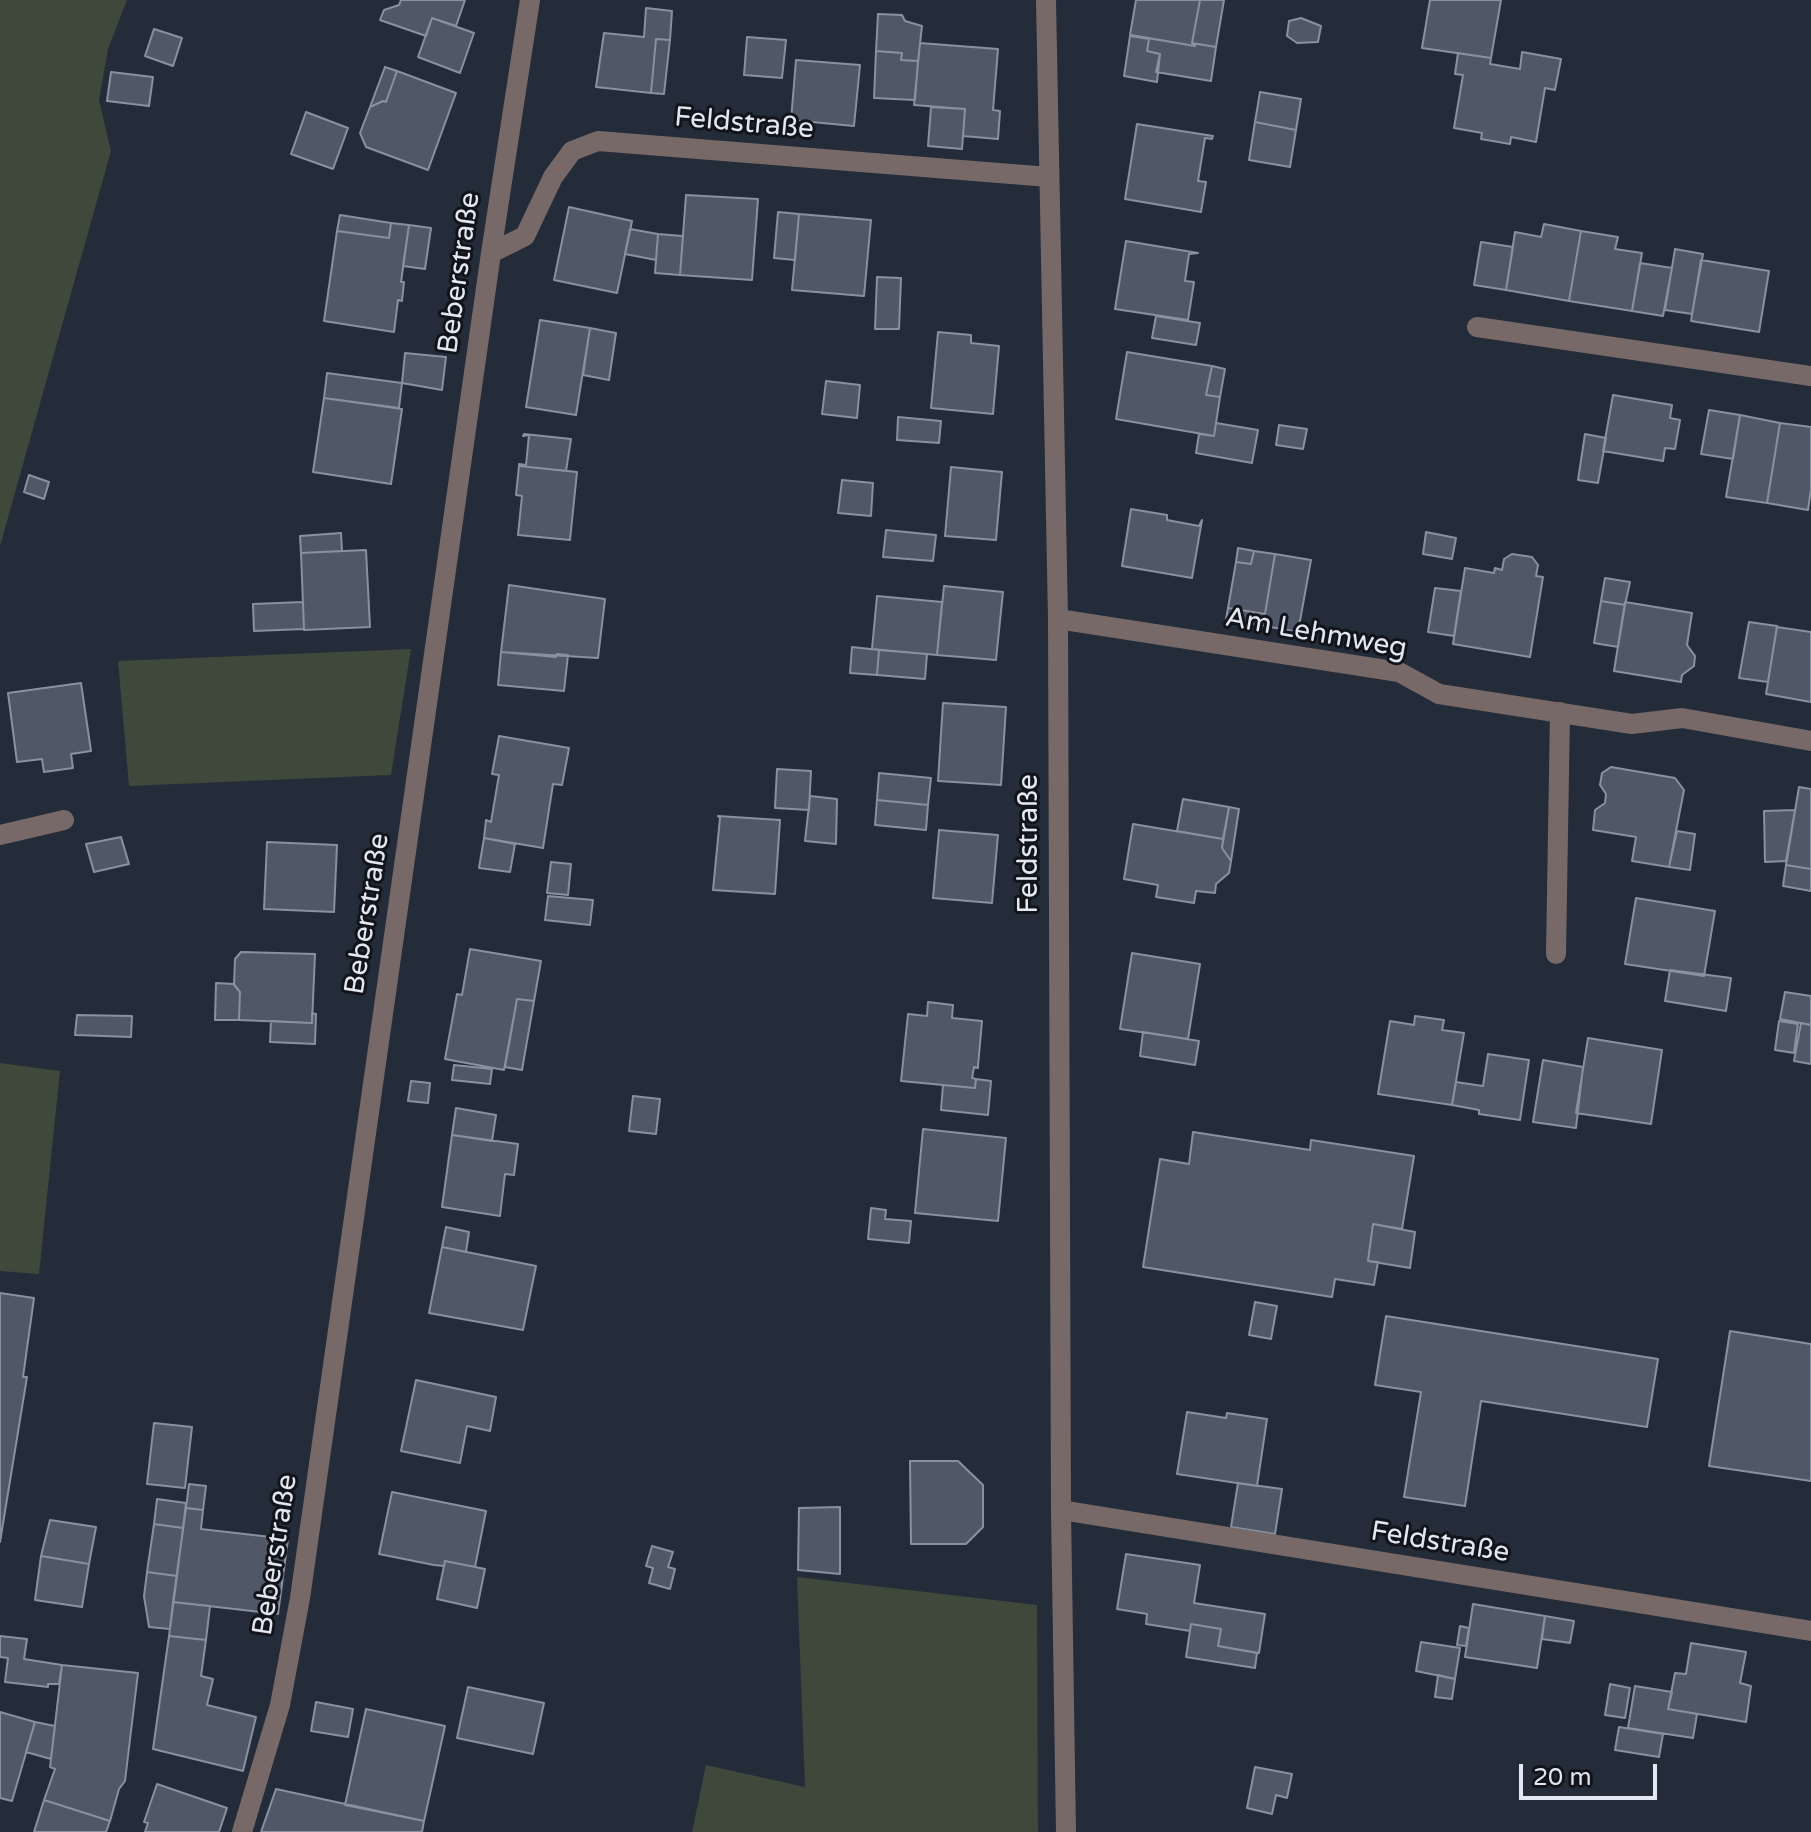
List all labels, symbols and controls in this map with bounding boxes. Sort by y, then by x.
street label: Feldstraße [673,101,815,147]
street label: Beberstraße [432,190,488,356]
street label: Am Lehmweg [1223,602,1409,666]
street label: Feldstraße [1013,774,1047,914]
street label: Beberstraße [339,831,397,997]
street label: Beberstraße [247,1472,305,1638]
street label: Feldstraße [1368,1515,1512,1571]
scale bar [1523,1748,1661,1798]
text: 20 m [1533,1763,1591,1792]

